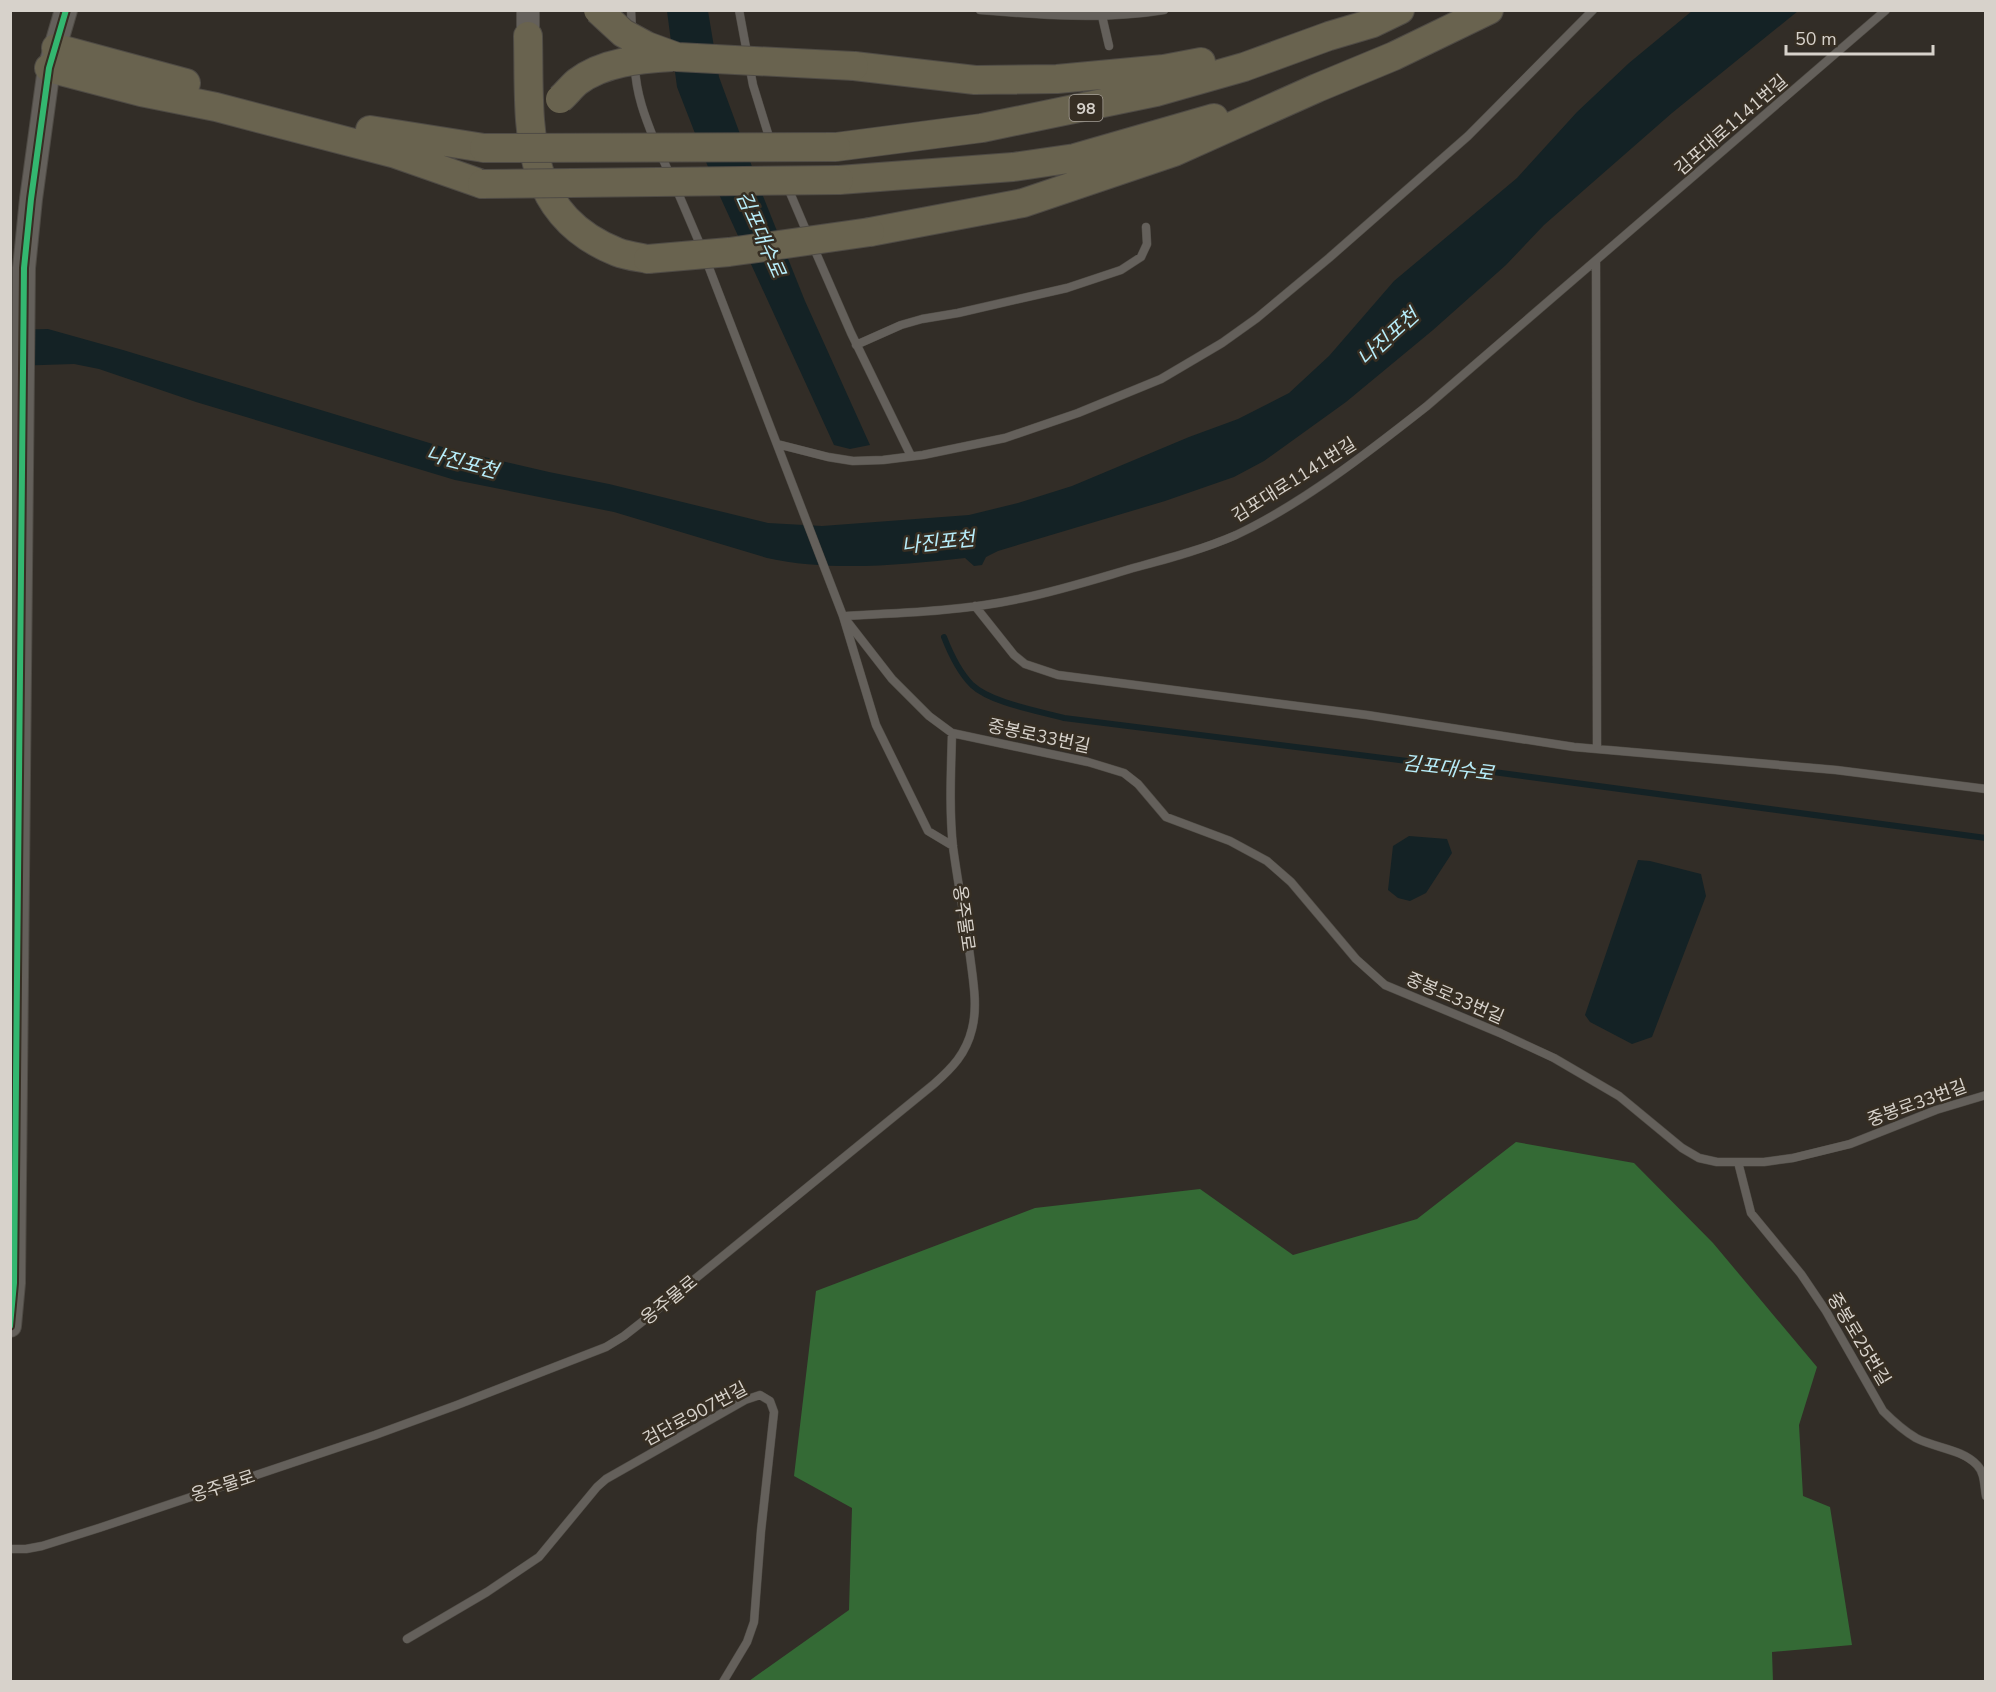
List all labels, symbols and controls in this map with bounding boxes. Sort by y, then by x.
scale bar [1786,18,1933,56]
text: 50 m [1795,27,1837,51]
street label: 김포대로1141번길 [1669,69,1793,181]
road number: 98 [1070,95,1102,121]
water label: 김포대수로 [730,187,792,283]
water label: 나진포천 [1352,301,1427,372]
street label: 김포대로1141번길 [1227,432,1361,528]
water label: 나진포천 [423,440,503,486]
water label: 나진포천 [900,525,979,560]
street label: 중봉로33번길 [985,713,1093,759]
water label: 김포대수로 [1401,749,1497,788]
street label: 옹주물로 [948,884,980,952]
street label: 중봉로33번길 [1402,967,1508,1029]
street label: 중봉로33번길 [1864,1074,1970,1132]
street label: 옹주물로 [636,1270,702,1330]
street label: 중봉로25번길 [1822,1288,1896,1390]
street label: 검단로907번길 [639,1376,751,1452]
street label: 옹주물로 [188,1464,258,1508]

